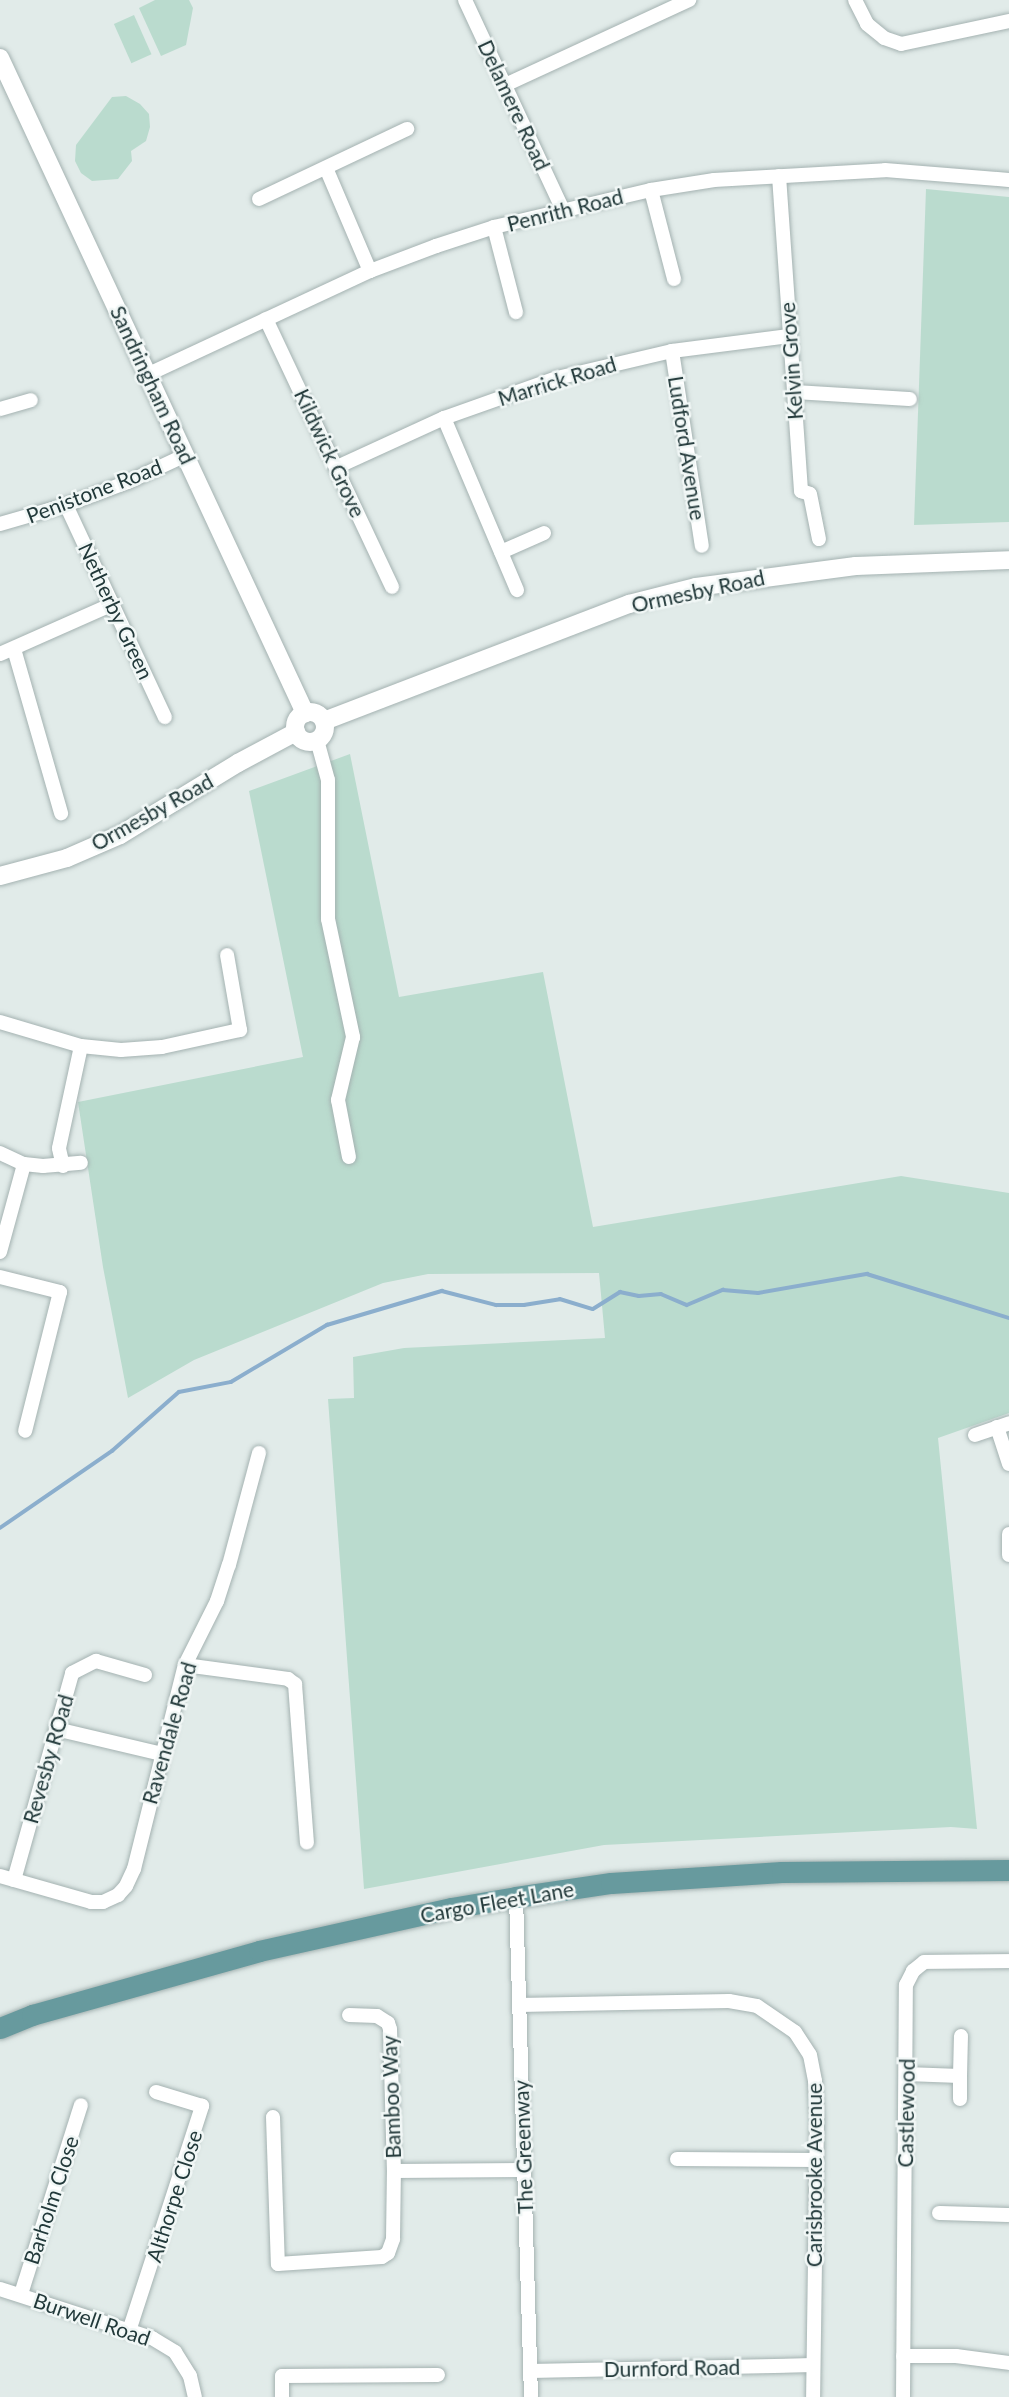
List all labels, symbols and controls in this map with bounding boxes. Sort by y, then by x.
street label: Delamere Road [473,36,555,174]
street label: Penrith Road [504,183,626,237]
street label: Kelvin Grove [774,301,808,421]
street label: Sandringham Road [105,302,201,468]
street label: Marrick Road [495,351,619,411]
street label: Ludford Avenue [663,374,711,522]
street label: Kildwick Grove [289,385,371,521]
street label: Penistone Road [23,454,165,528]
street label: Netherby Green [73,538,159,684]
street label: Ormesby Road [629,565,767,617]
street label: Ormesby Road [86,768,218,856]
street label: Ravendale Road [137,1659,201,1807]
street label: Revesby ROad [17,1691,79,1827]
street label: Cargo Fleet Lane [418,1876,576,1928]
street label: Bamboo Way [376,2035,406,2159]
street label: Castlewood [892,2058,920,2168]
street label: The Greenway [508,2080,538,2214]
street label: Carisbrooke Avenue [801,2082,827,2268]
street label: Althorpe Close [141,2127,207,2265]
street label: Barholm Close [18,2132,84,2268]
street label: Burwell Road [30,2287,154,2351]
street label: Durnford Road [604,2354,740,2382]

